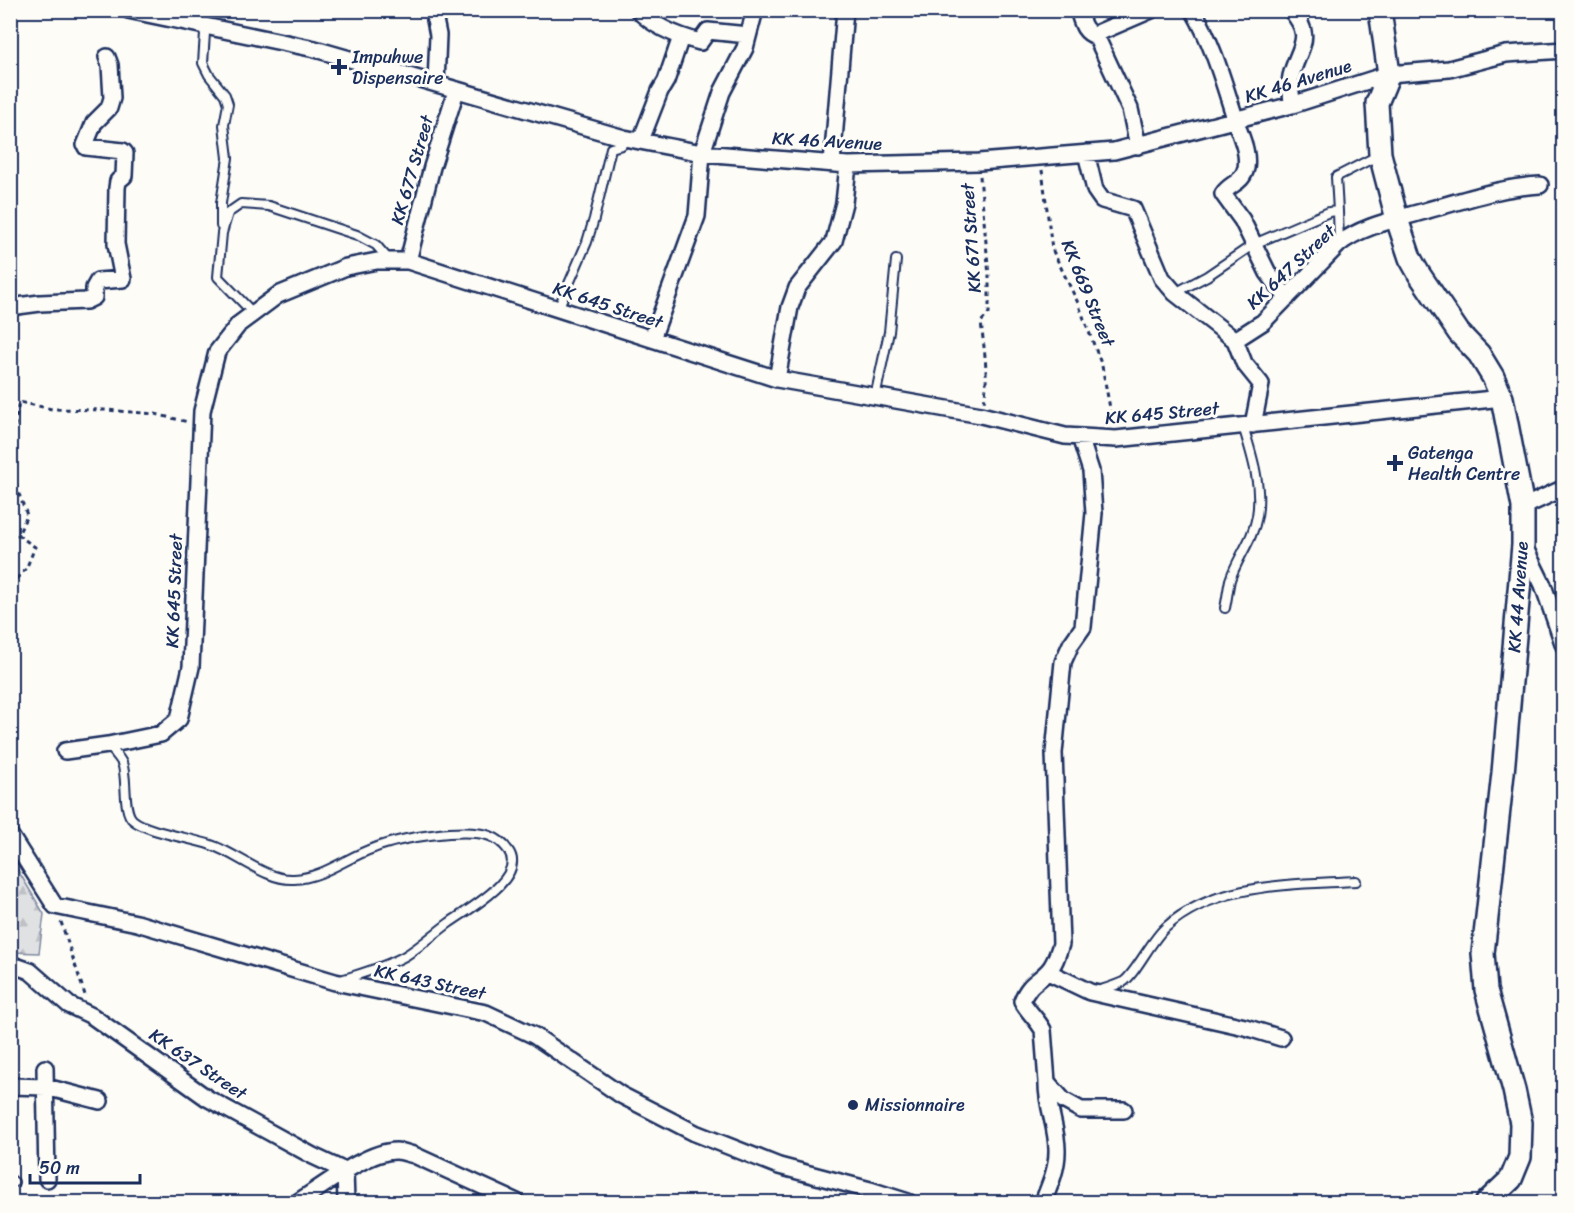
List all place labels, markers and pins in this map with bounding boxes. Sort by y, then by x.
place label: Impuhwe Dispensaire [351,41,443,94]
marker: Impuhwe Dispensaire [330,58,348,76]
place label: Gatenga Health Centre [1408,437,1520,490]
marker: Gatenga Health Centre [1386,454,1404,472]
place label: Missionnaire [865,1089,965,1121]
marker: Missionnaire [846,1098,860,1112]

